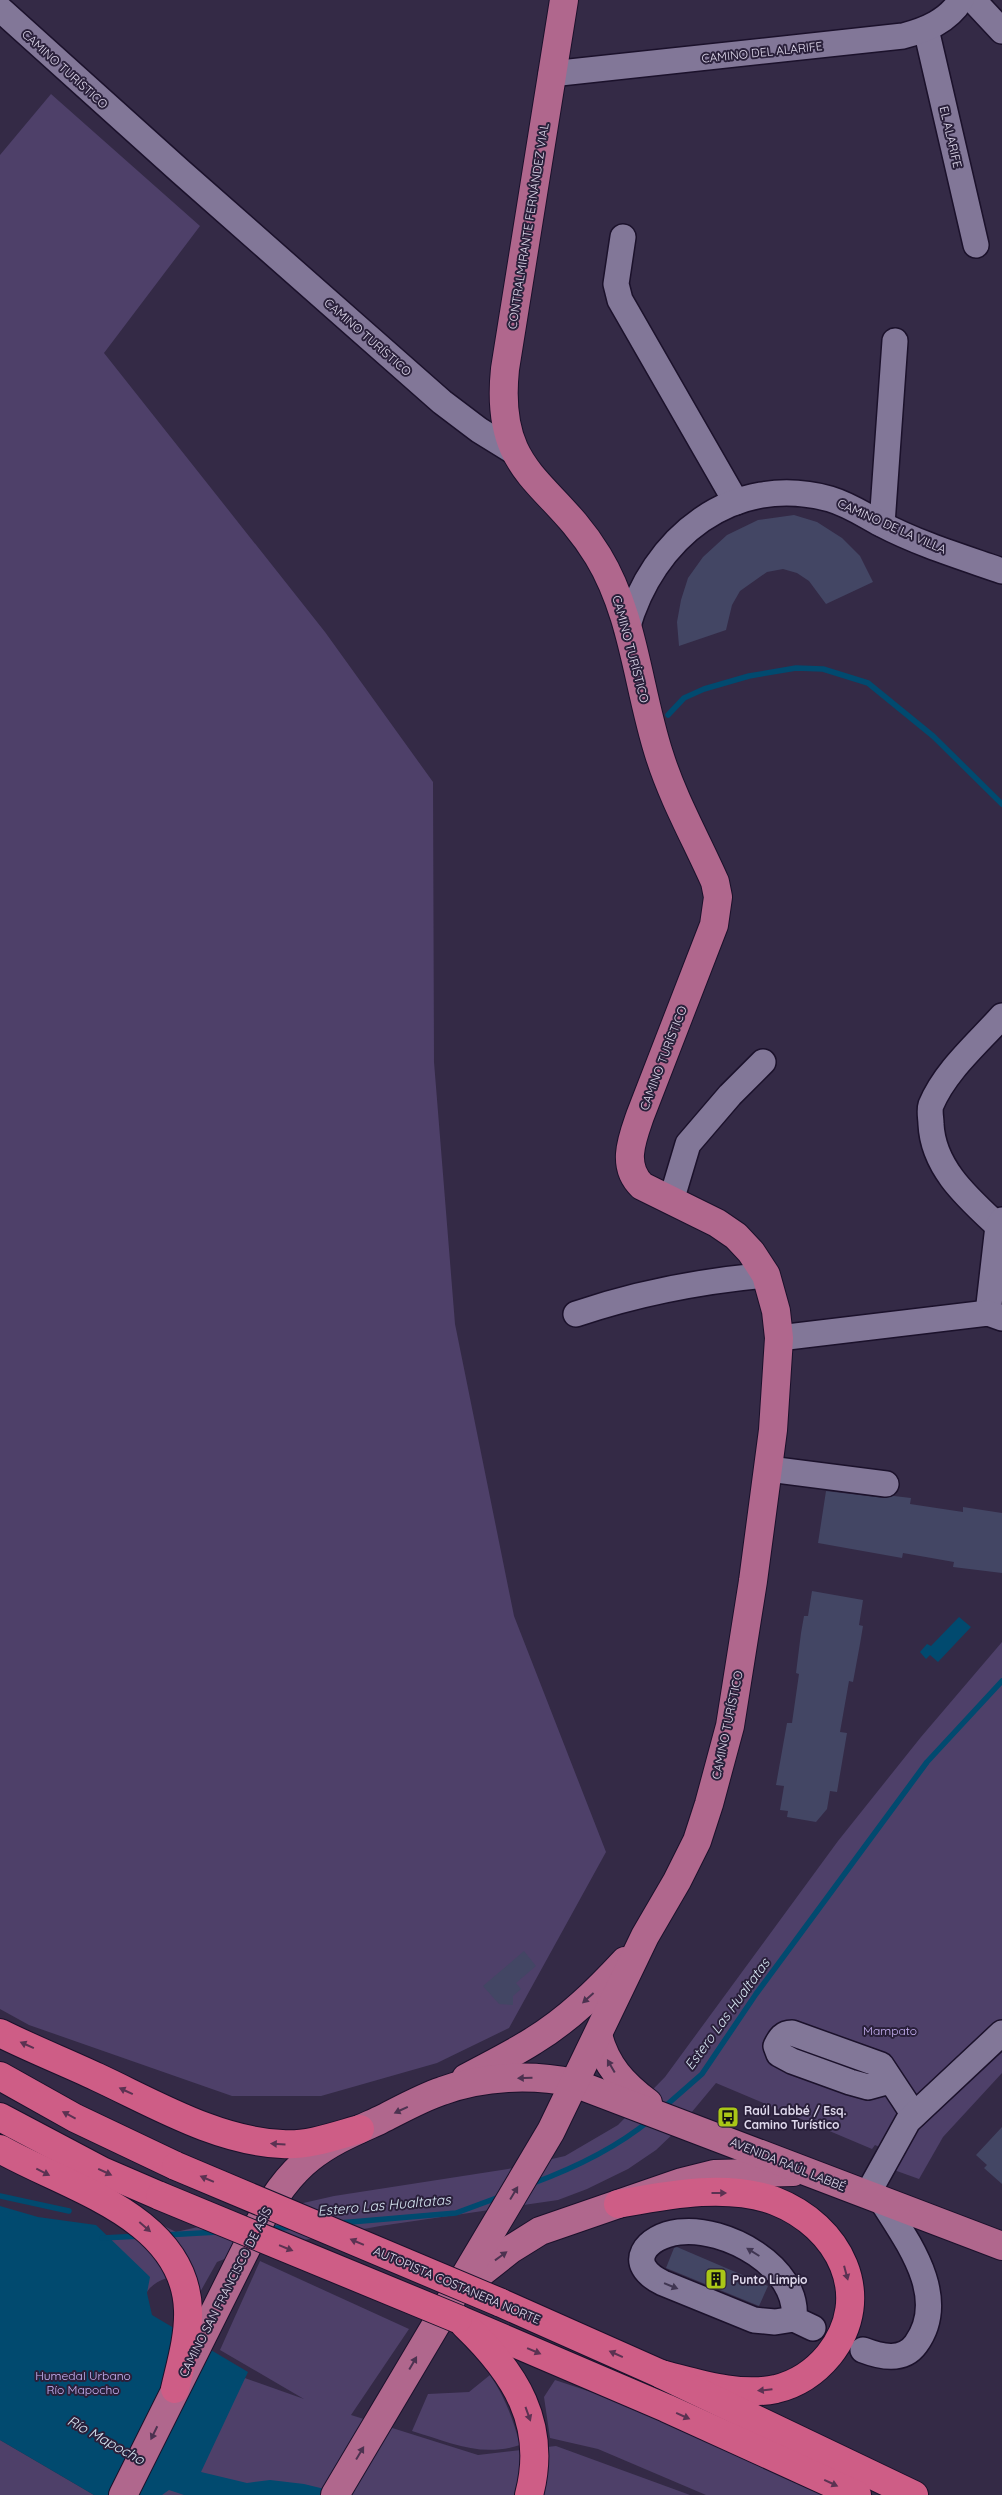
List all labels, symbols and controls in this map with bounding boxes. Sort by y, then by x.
street label: CAMINO TURÍSTICO [19,26,111,112]
street label: CAMINO DEL ALARIFE [701,38,823,66]
street label: EL ALARIFE [937,105,965,170]
street label: CONTRALMIRANTE FERNÁNDEZ VIAL [504,121,552,330]
street label: CAMINO TURÍSTICO [321,295,415,379]
street label: CAMINO DE LA VILLA [835,495,949,557]
street label: CAMINO TURÍSTICO [609,594,653,704]
street label: CAMINO TURÍSTICO [636,1004,690,1112]
street label: CAMINO TURÍSTICO [708,1669,746,1781]
water label: Estero Las Hualtatas [680,1954,774,2073]
one-way arrow [583,1992,595,2004]
park label: Mampato [863,2023,917,2038]
one-way arrow [20,2041,34,2049]
one-way arrow [606,2059,615,2072]
one-way arrow [517,2074,533,2082]
one-way arrow [119,2086,133,2094]
place label: Raúl Labbé / Esq. Camino Turístico [744,2103,847,2132]
bus stop icon: Raúl Labbé / Esq. Camino Turístico [716,2105,740,2129]
one-way arrow [394,2106,408,2114]
one-way arrow [62,2111,77,2119]
street label: AVENIDA RAÚL LABBÉ [728,2134,848,2194]
one-way arrow [270,2140,286,2148]
one-way arrow [36,2168,50,2176]
one-way arrow [98,2168,112,2176]
one-way arrow [199,2175,214,2183]
one-way arrow [509,2187,518,2200]
one-way arrow [711,2189,727,2197]
water label: Estero Las Hualtatas [317,2190,453,2220]
street label: CAMINO SAN FRANCISCO DE ASÍS [176,2204,275,2379]
one-way arrow [138,2221,150,2233]
one-way arrow [349,2238,364,2246]
street label: AUTOPISTA COSTANERA NORTE [371,2243,543,2327]
one-way arrow [279,2245,293,2253]
one-way arrow [746,2248,759,2257]
one-way arrow [494,2251,508,2261]
one-way arrow [842,2265,850,2280]
building icon: Punto Limpio [704,2267,728,2291]
place label: Punto Limpio [732,2272,808,2287]
one-way arrow [664,2283,679,2290]
one-way arrow [527,2347,541,2355]
one-way arrow [609,2350,623,2358]
one-way arrow [409,2357,418,2370]
park label: Humedal Urbano Río Mapocho [35,2368,131,2397]
one-way arrow [757,2386,773,2394]
one-way arrow [524,2407,532,2422]
water label: Río Mapocho [64,2411,148,2469]
one-way arrow [676,2412,690,2420]
one-way arrow [150,2426,158,2440]
one-way arrow [355,2447,364,2460]
one-way arrow [824,2479,838,2487]

